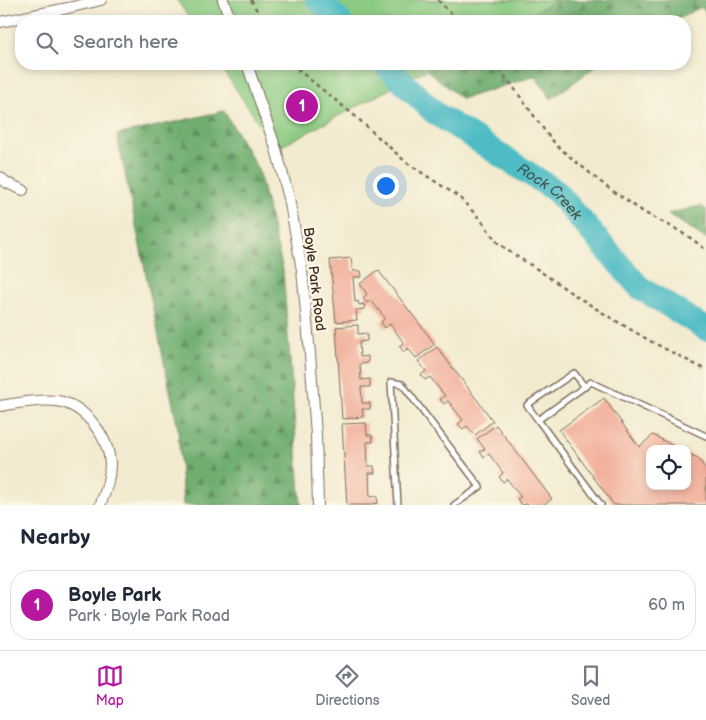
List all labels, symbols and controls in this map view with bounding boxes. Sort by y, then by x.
search box [15,15,691,70]
icon: search [33,29,61,57]
text: Search here [73,31,178,54]
pin: 1 [286,87,318,125]
water label: Rock Creek [513,159,586,225]
your location [373,173,399,199]
street label: Boyle Park Road [300,226,329,332]
map controls [646,445,691,490]
button: locate [646,445,691,490]
text: Nearby [20,525,90,550]
text: Boyle Park [68,584,161,607]
text: 1 [34,596,40,615]
text: 60 m [648,596,685,615]
text: Park · Boyle Park Road [68,607,230,626]
tab: Map [96,662,124,709]
tab: Directions [315,662,380,709]
tab: Saved [571,662,610,709]

